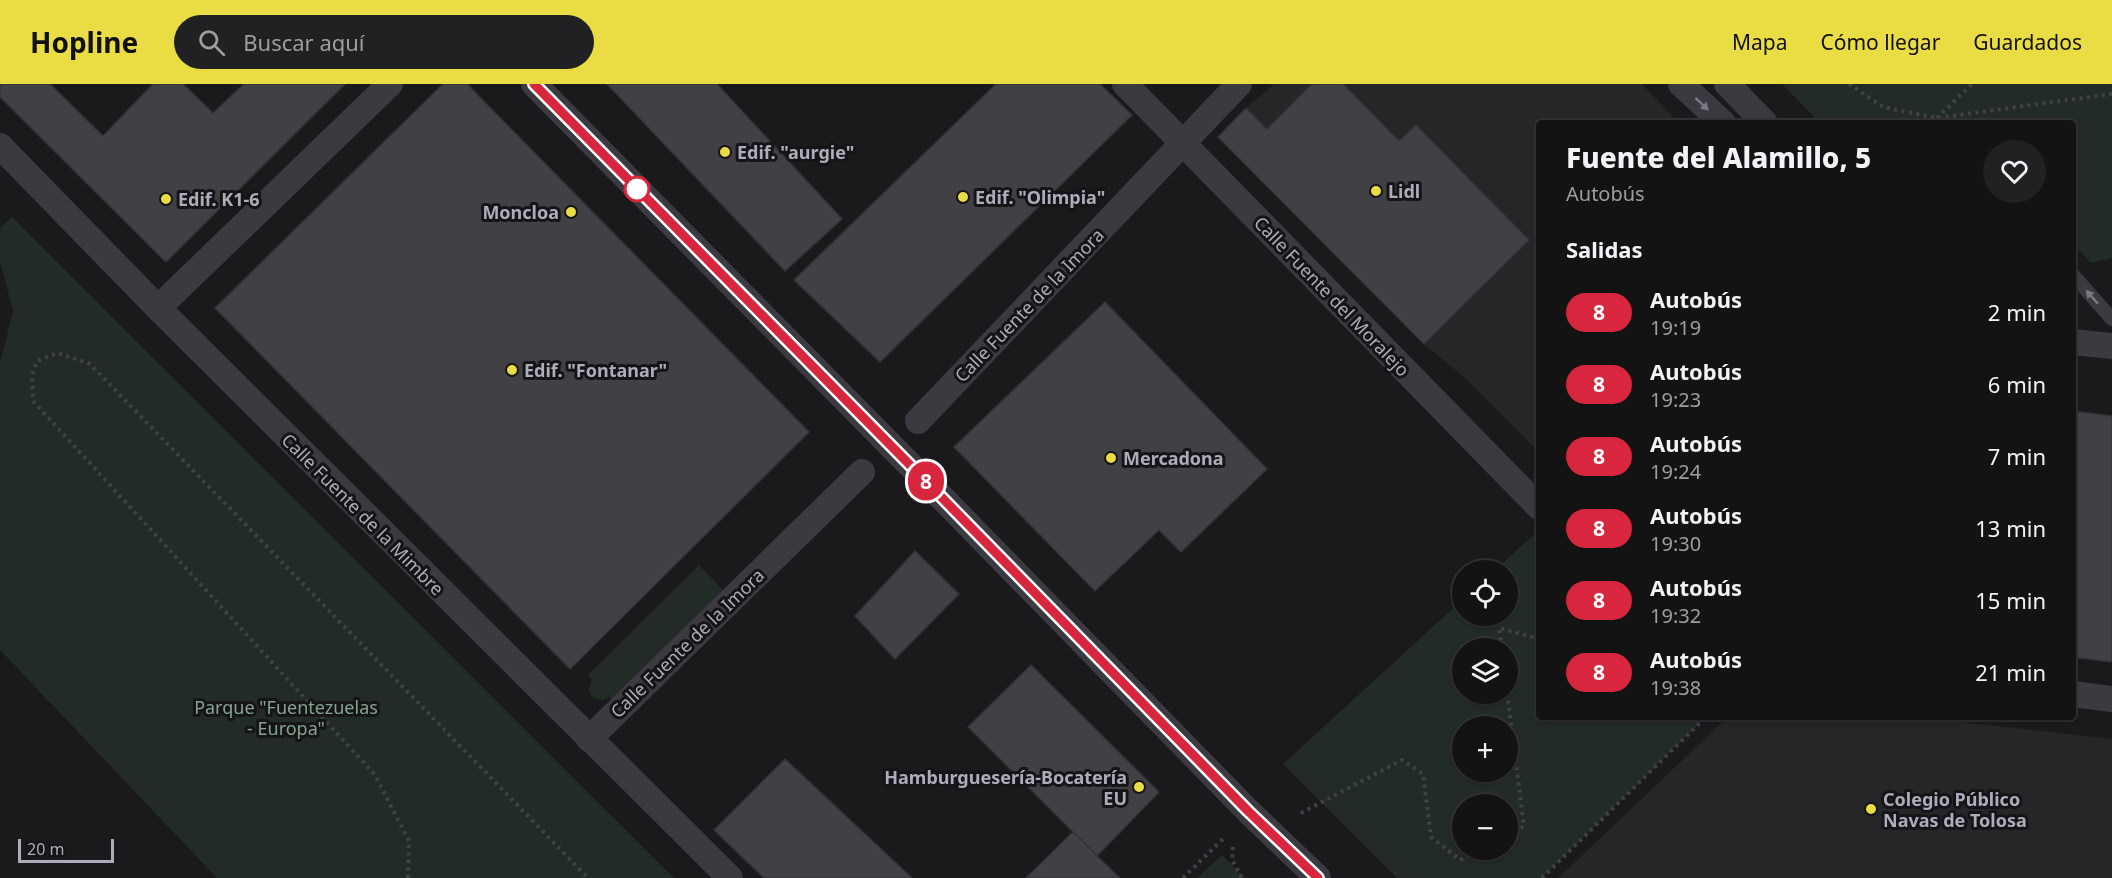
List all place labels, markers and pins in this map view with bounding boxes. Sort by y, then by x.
place label: Edif. "aurgie" [737,140,854,164]
marker: Edif. "aurgie" [718,145,732,159]
unlabelled marker [624,176,650,202]
place label: Lidl [1388,179,1420,203]
marker: Lidl [1369,184,1383,198]
place label: Edif. "Olimpia" [975,185,1105,209]
place label: Edif. K1-6 [178,187,260,211]
marker: Edif. "Olimpia" [956,190,970,204]
marker: Edif. K1-6 [159,192,173,206]
place label: Moncloa [482,200,559,224]
marker: Moncloa [564,205,578,219]
place label: Edif. "Fontanar" [524,358,667,382]
marker: Edif. "Fontanar" [505,363,519,377]
place label: Mercadona [1123,446,1224,470]
marker: Mercadona [1104,451,1118,465]
place label: Hamburguesería-Bocatería EU [884,765,1127,810]
marker: Hamburguesería-Bocatería EU [1132,780,1146,794]
place label: Colegio Público Navas de Tolosa [1883,787,2027,832]
marker: Colegio Público Navas de Tolosa [1864,802,1878,816]

